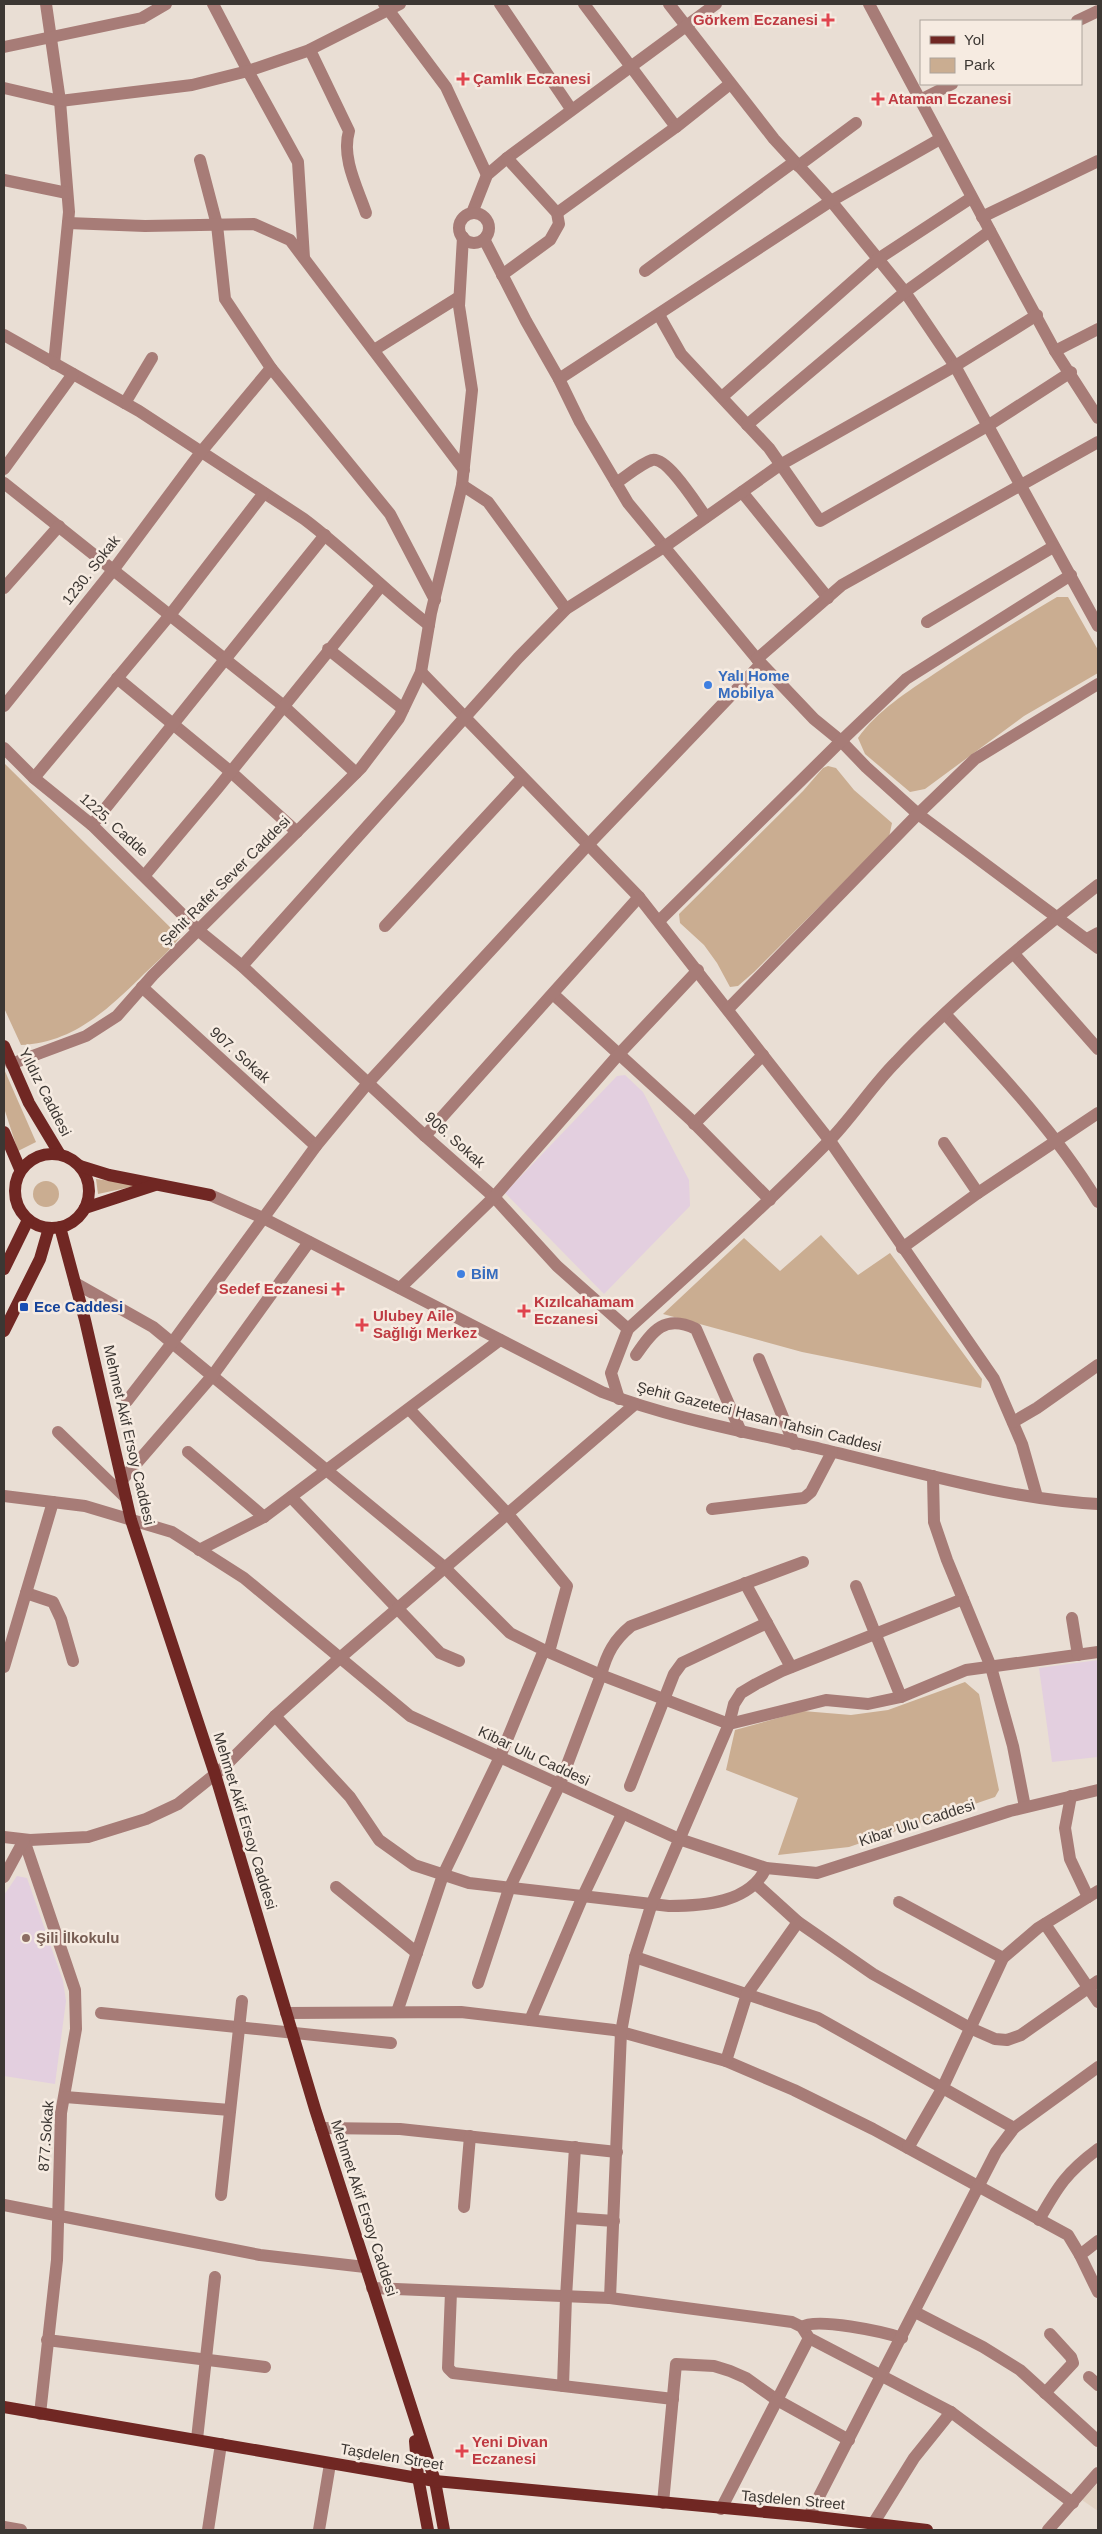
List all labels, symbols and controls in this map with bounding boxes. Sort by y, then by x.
place label: Görkem Eczanesi [693,11,818,28]
marker: Görkem Eczanesi [822,14,834,26]
legend [920,20,1082,85]
text: Yol [964,31,984,48]
text: Park [964,56,995,73]
place label: Çamlık Eczanesi [473,70,591,87]
marker: Çamlık Eczanesi [457,73,469,85]
place label: Ataman Eczanesi [888,90,1011,107]
marker: Ataman Eczanesi [872,93,884,105]
street label: 1230. Sokak [58,531,123,608]
place label: Yalı Home Mobilya [718,667,790,701]
marker: Yalı Home Mobilya [702,679,714,691]
street label: 1225. Cadde [77,790,152,860]
street label: Şehit Rafet Sever Caddesi [156,812,293,949]
street label: 907. Sokak [207,1023,274,1086]
street label: Yıldız Caddesi [16,1045,75,1139]
street label: 906. Sokak [422,1108,489,1171]
place label: BİM [471,1265,499,1282]
marker: BİM [455,1268,467,1280]
place label: Sedef Eczanesi [219,1280,328,1297]
marker: Sedef Eczanesi [332,1283,344,1295]
place label: Kızılcahamam Eczanesi [534,1293,634,1327]
place label: Ece Caddesi [34,1298,123,1315]
marker: Ece Caddesi [18,1301,30,1313]
marker: Kızılcahamam Eczanesi [518,1305,530,1317]
place label: Ulubey Aile Sağlığı Merkez [373,1307,477,1341]
marker: Ulubey Aile Sağlığı Merkez [355,1318,369,1332]
street label: Mehmet Akif Ersoy Caddesi [100,1343,158,1527]
street label: Şehit Gazeteci Hasan Tahsin Caddesi [635,1378,883,1455]
street label: Kibar Ulu Caddesi [476,1722,593,1789]
street label: Mehmet Akif Ersoy Caddesi [210,1730,281,1911]
street label: Kibar Ulu Caddesi [857,1796,977,1849]
place label: Şili İlkokulu [36,1929,119,1946]
marker: Şili İlkokulu [20,1932,32,1944]
street label: 877.Sokak [35,2100,56,2172]
street label: Mehmet Akif Ersoy Caddesi [328,2118,401,2298]
place label: Yeni Divan Eczanesi [472,2433,548,2467]
street label: Taşdelen Street [339,2440,446,2473]
marker: Yeni Divan Eczanesi [456,2445,468,2457]
street label: Taşdelen Street [740,2486,847,2513]

